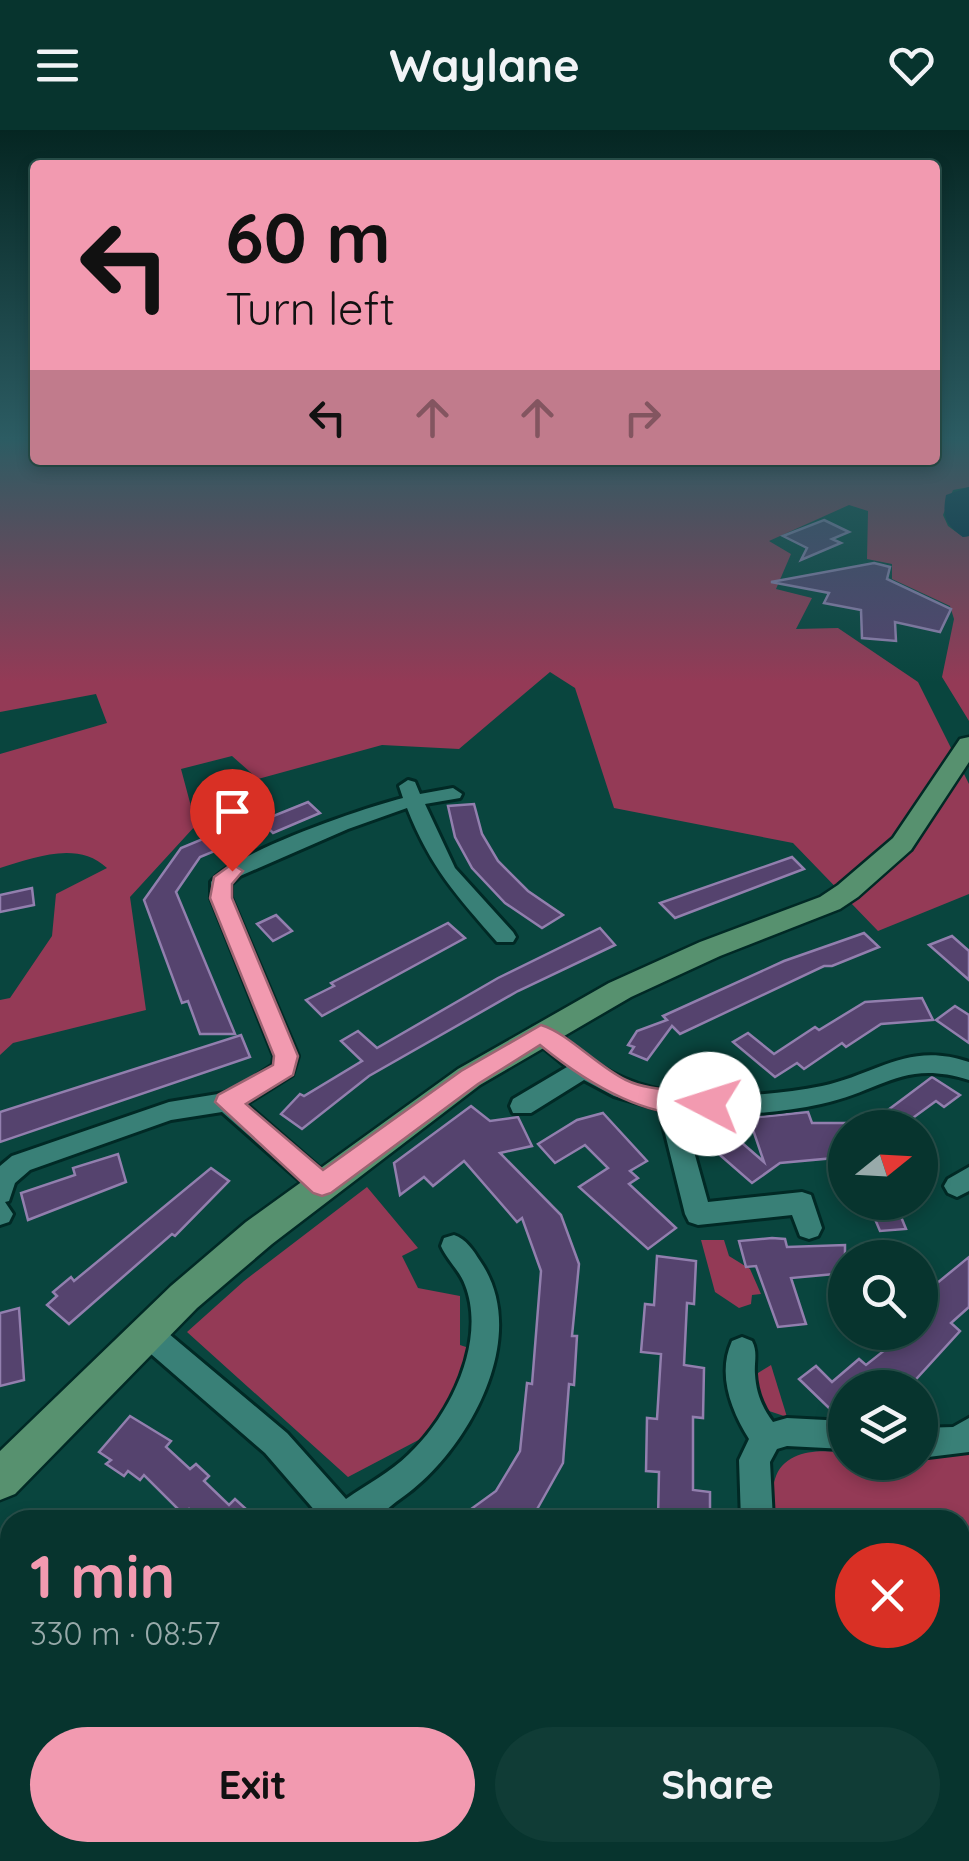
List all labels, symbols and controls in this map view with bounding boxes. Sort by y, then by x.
text: Waylane [389,37,580,93]
icon: menu [30,38,85,93]
icon: heart [884,38,939,93]
text: 60 m [225,193,391,281]
icon: left [60,200,190,330]
text: Turn left [225,280,395,336]
icon: left [300,390,355,445]
icon: ahead [405,390,460,445]
icon: ahead [510,390,565,445]
icon: right [615,390,670,445]
pin [190,769,275,872]
icon: arrive [205,784,260,839]
position arrow [657,1052,761,1156]
north arrow [828,1110,938,1220]
map controls [828,1110,938,1480]
button: search [828,1240,938,1350]
button: layers [828,1370,938,1480]
text: 1 min [30,1538,175,1613]
button: close [835,1543,940,1648]
text: 330 m · 08:57 [30,1613,220,1653]
button: Exit [30,1727,475,1842]
button: Share [495,1727,940,1842]

